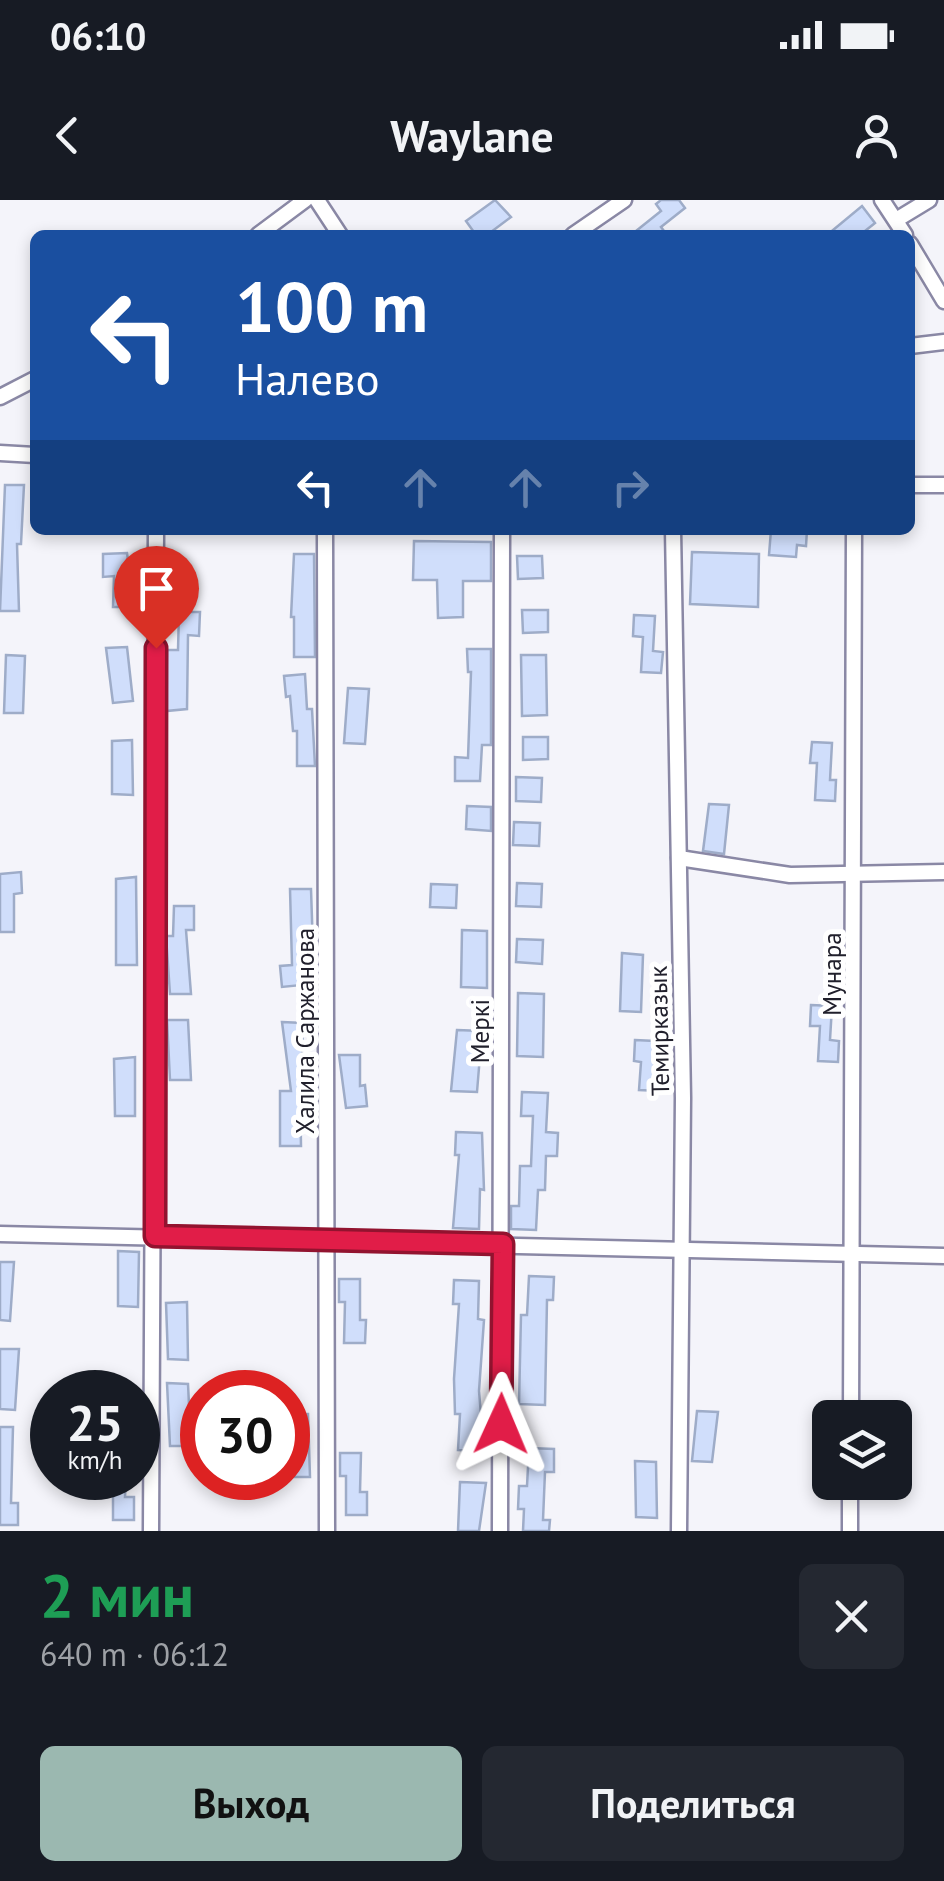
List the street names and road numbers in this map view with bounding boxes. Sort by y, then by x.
street label: Халила Саржанова [289,928,321,1134]
street label: Мунара [816,932,848,1016]
street label: Темирказык [642,965,676,1097]
street label: Меркі [464,999,496,1063]

